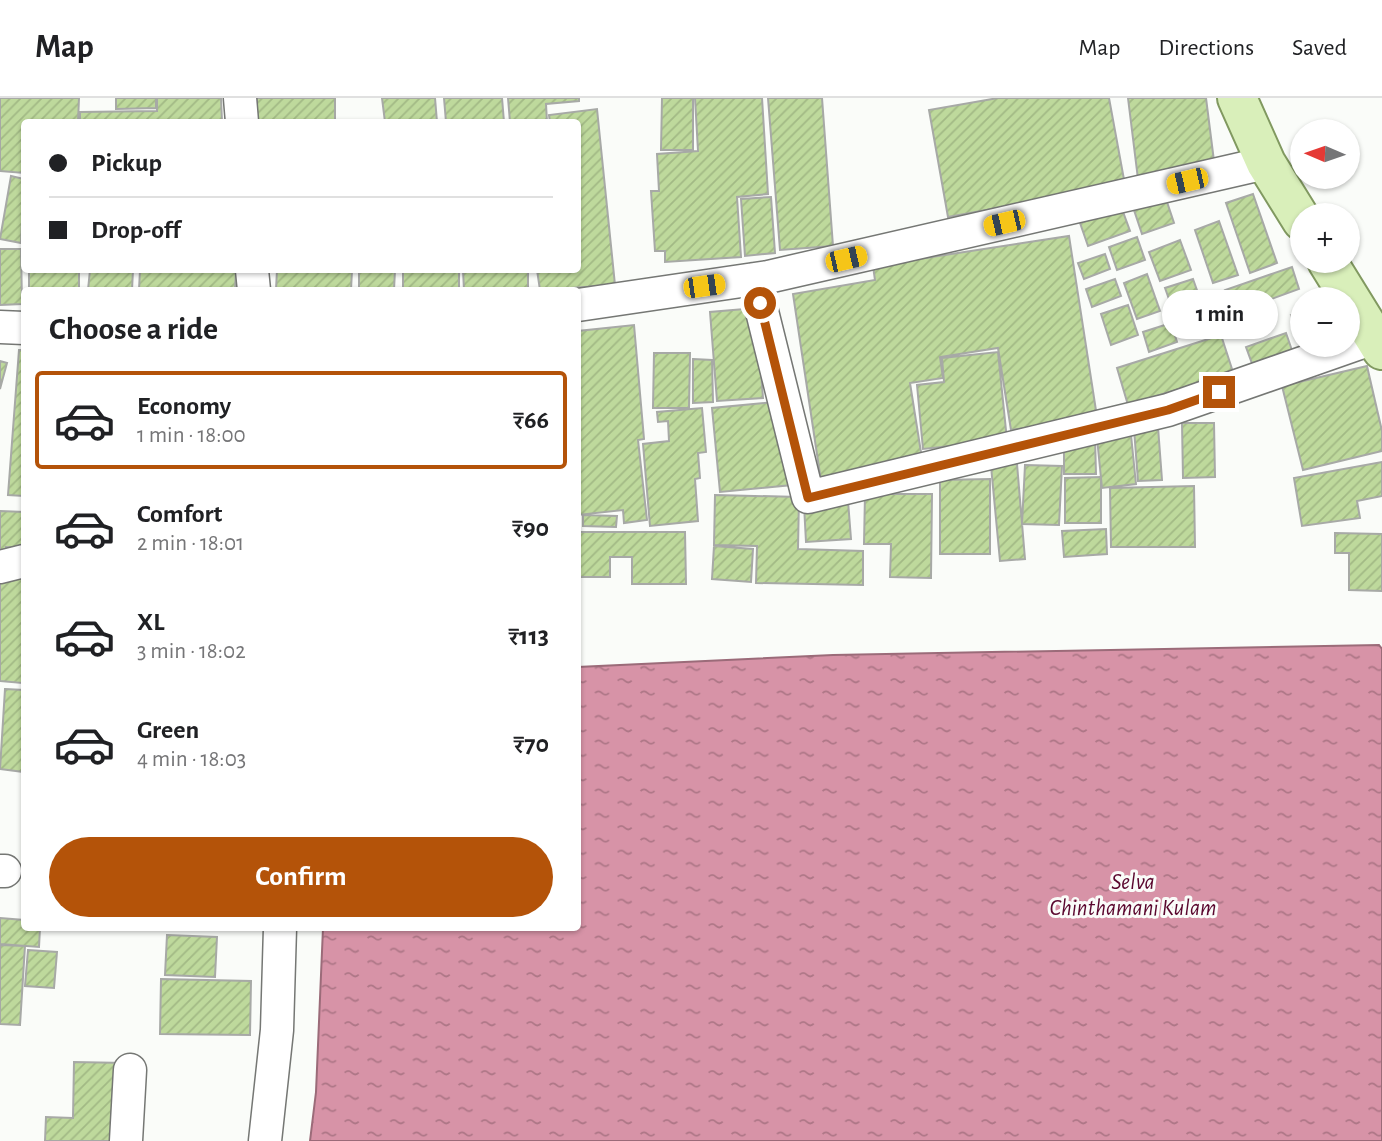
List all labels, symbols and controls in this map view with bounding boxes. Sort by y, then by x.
text: Map [35,31,94,64]
text: Map [1078,36,1120,60]
text: Directions [1158,36,1254,60]
text: Saved [1292,36,1347,60]
north arrow [1290,119,1360,189]
map controls [1290,119,1360,357]
text: Pickup [91,150,162,176]
car [1165,166,1210,196]
button: + [1290,203,1360,273]
car [982,208,1027,238]
text: Drop-off [91,217,180,243]
car [824,244,869,274]
car [682,273,727,299]
route start [744,287,776,319]
button: − [1290,287,1360,357]
callout: 1 min [1161,290,1277,340]
text: 1 min [1196,303,1244,326]
text: Choose a ride [49,313,218,345]
route end [1203,376,1235,408]
icon: car [53,389,116,452]
text: Economy [137,393,231,419]
text: ₹66 [513,407,549,433]
text: 1 min · 18:00 [137,424,246,447]
icon: car [53,497,116,560]
text: Comfort [137,501,222,527]
text: ₹90 [512,515,549,541]
text: 2 min · 18:01 [137,532,244,555]
icon: car [53,605,116,668]
text: XL [137,609,164,635]
text: ₹113 [508,623,549,649]
text: 3 min · 18:02 [137,640,246,663]
icon: car [53,713,116,776]
text: Green [137,717,199,743]
text: ₹70 [513,731,549,757]
text: 4 min · 18:03 [137,748,246,771]
button: Confirm [49,837,553,917]
water label: Selva Chinthamani Kulam [1050,871,1216,920]

